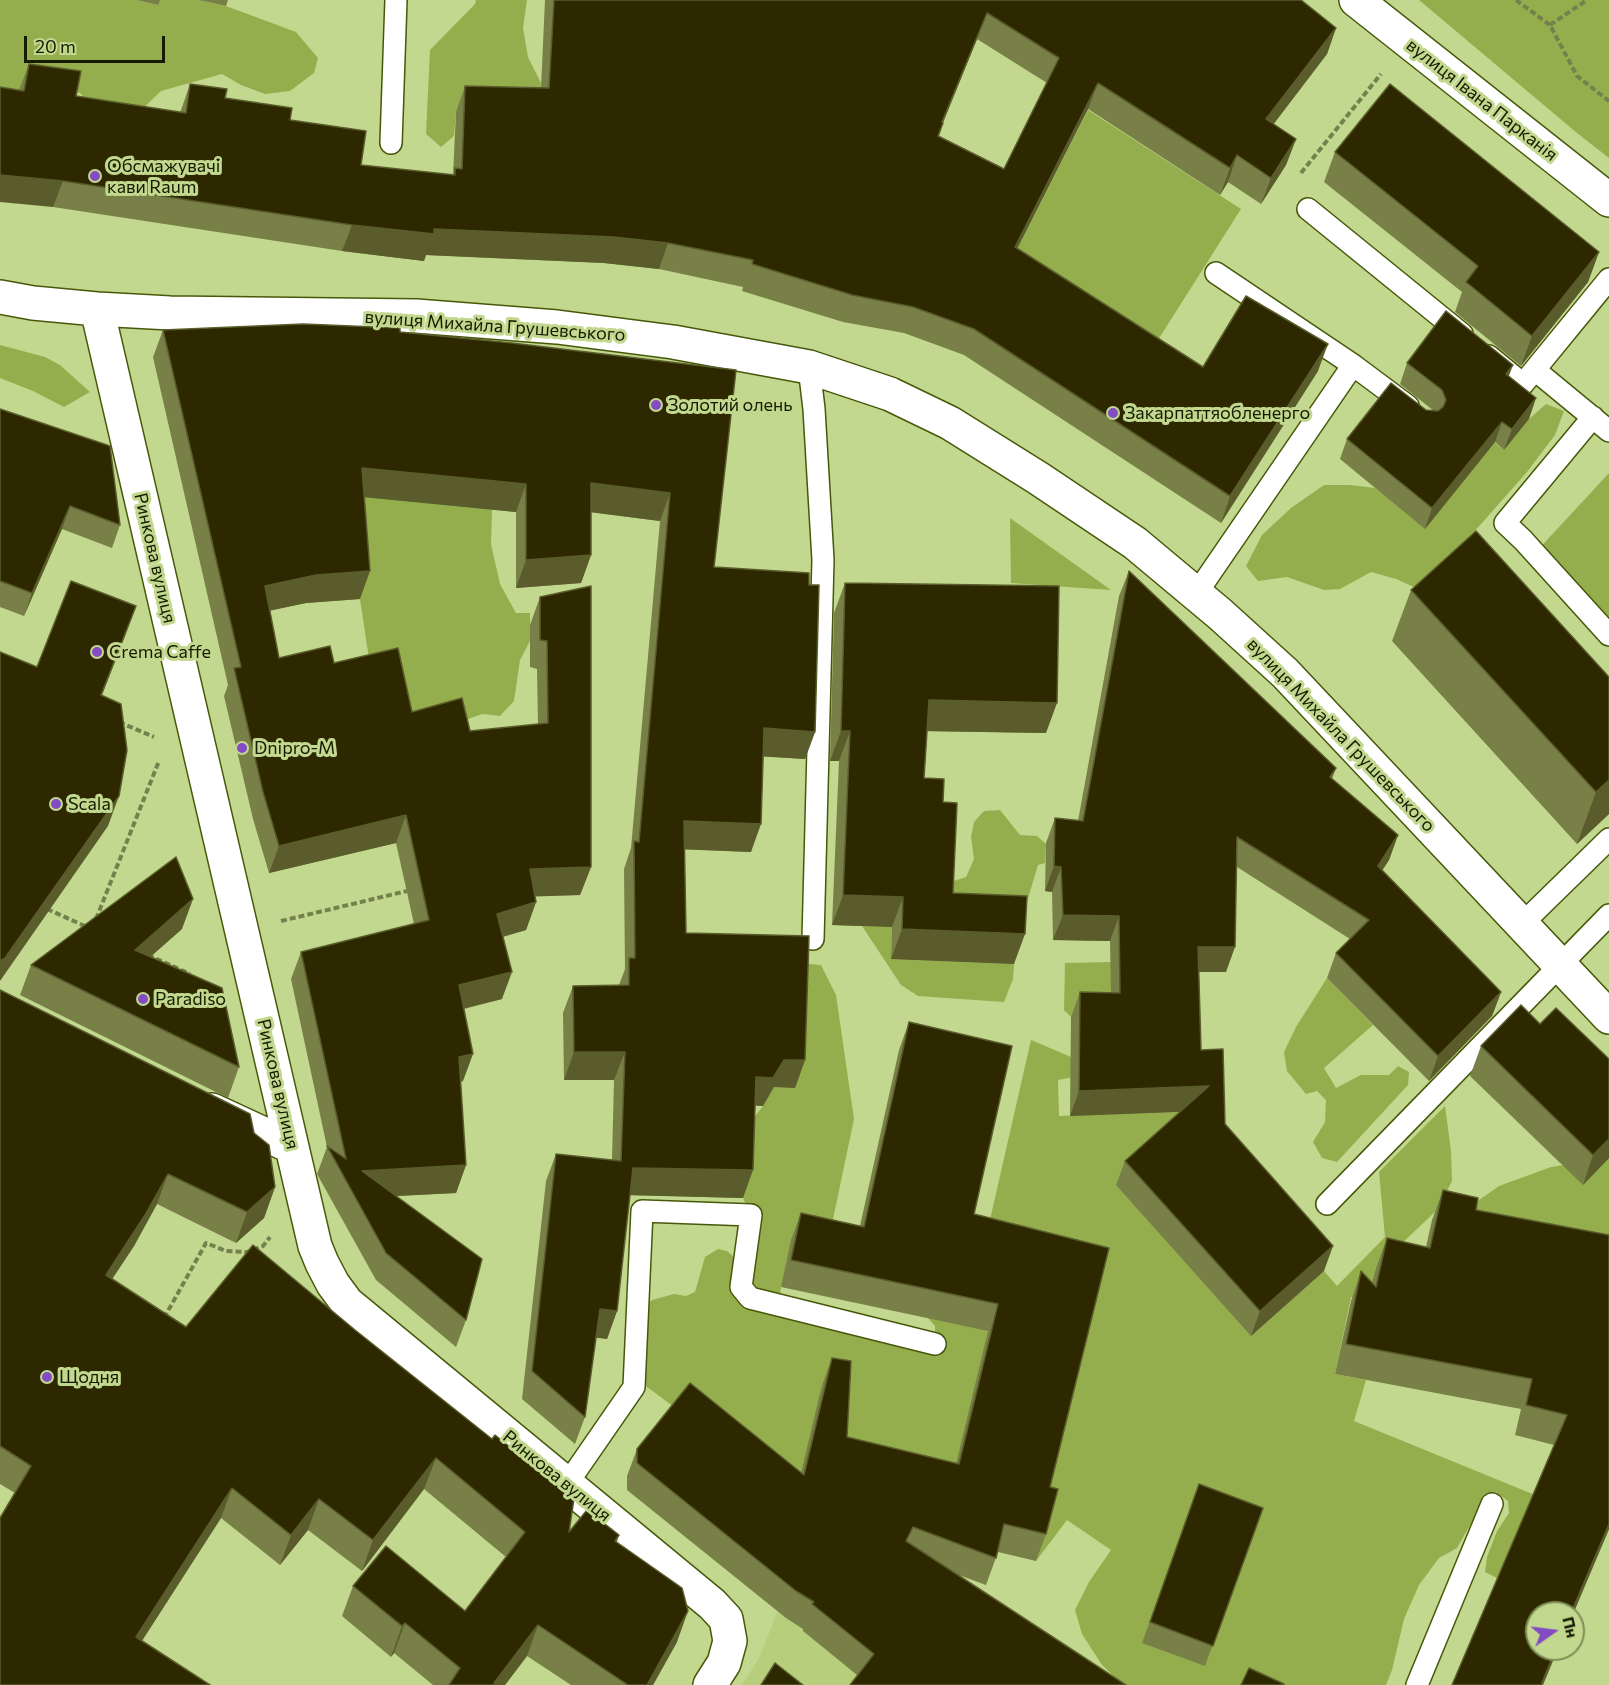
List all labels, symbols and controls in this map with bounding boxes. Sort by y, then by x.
scale bar [27,24,168,62]
street label: вулиця Івана Парканія [1402,34,1562,166]
text: 20 m [35,35,76,57]
place label: Обсмажувачі кави Raum [107,155,220,198]
marker: Обсмажувачі кави Raum [88,169,102,183]
street label: вулиця Михайла Грушевського [364,306,626,346]
place label: Золотий олень [668,394,793,416]
marker: Золотий олень [649,398,663,412]
place label: Закарпаттяобленерго [1125,402,1310,424]
marker: Закарпаттяобленерго [1106,406,1120,420]
street label: Ринкова вулиця [130,491,180,625]
street label: вулиця Михайла Грушевського [1243,634,1439,836]
place label: Crema Caffe [109,641,211,663]
marker: Crema Caffe [90,645,104,659]
place label: Dnipro-M [254,737,335,759]
marker: Dnipro-M [235,741,249,755]
place label: Scala [68,793,111,815]
marker: Scala [49,797,63,811]
place label: Paradiso [155,988,226,1010]
marker: Paradiso [136,992,150,1006]
street label: Ринкова вулиця [253,1017,303,1151]
place label: Щодня [59,1366,119,1388]
marker: Щодня [40,1370,54,1384]
street label: Ринкова вулиця [499,1426,615,1526]
north arrow [1525,1601,1585,1661]
text: Пн [1559,1614,1583,1640]

